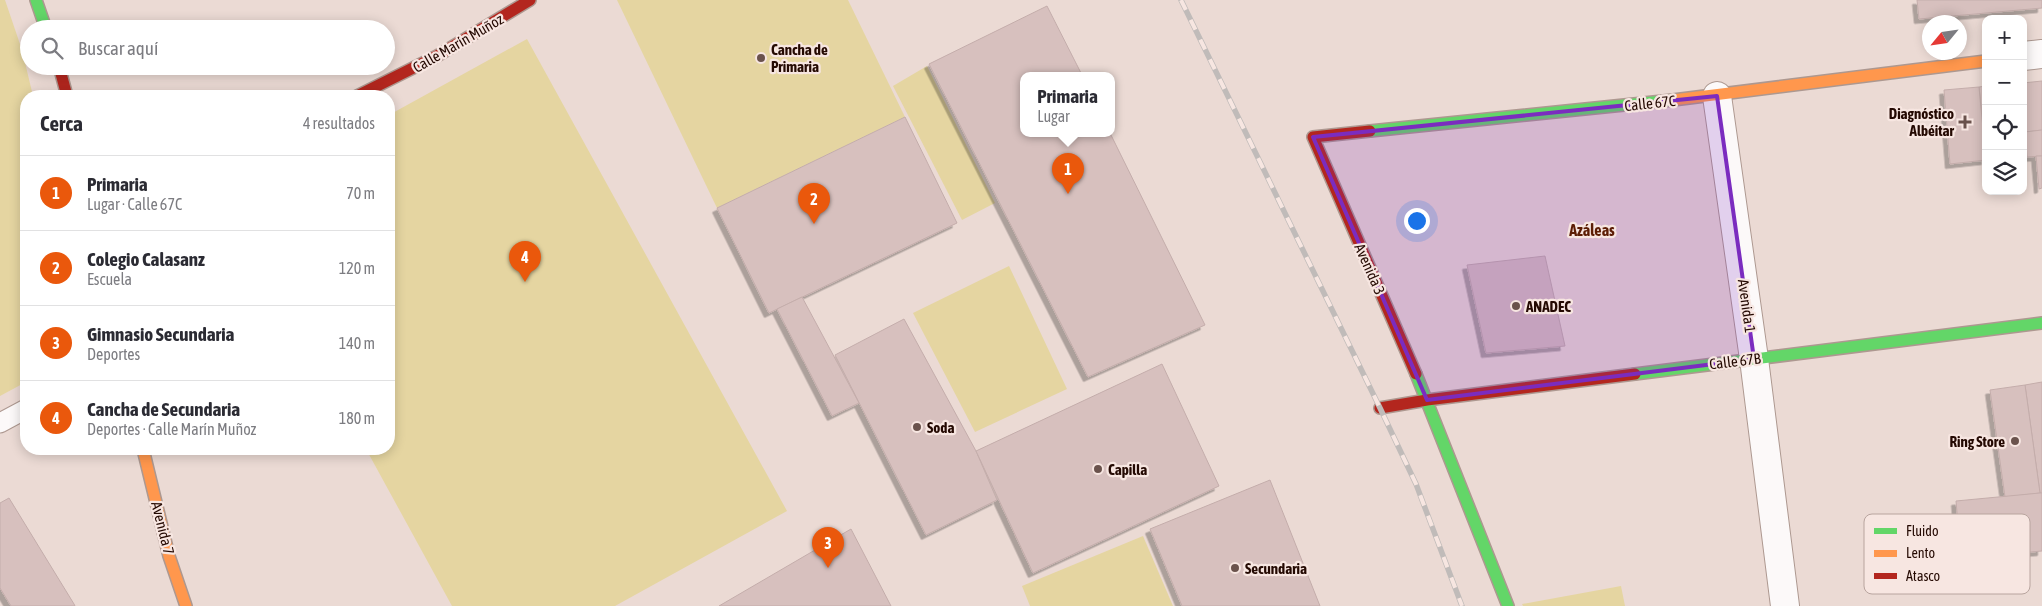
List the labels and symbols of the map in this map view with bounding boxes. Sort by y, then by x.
street label: Calle Marín Muñoz [410,10,507,76]
north arrow [1922,15,1967,60]
place label: Cancha de Primaria [771,41,828,75]
marker: Cancha de Primaria [755,52,767,64]
street label: Calle 67C [1624,92,1677,114]
place label: Diagnóstico Albéitar [1889,105,1955,139]
marker: Diagnóstico Albéitar [1958,115,1972,129]
pin: 1 [1052,153,1084,194]
pin: 2 [798,183,830,224]
your location [1404,208,1430,234]
district label: Azáleas [1568,221,1615,239]
pin: 4 [509,241,541,282]
street label: Avenida 3 [1351,241,1389,297]
street label: Avenida 1 [1735,278,1759,334]
place label: ANADEC [1525,298,1571,315]
marker: ANADEC [1510,300,1522,312]
street label: Calle 67B [1708,349,1762,373]
place label: Soda [927,419,954,436]
marker: Soda [911,421,923,433]
place label: Ring Store [1950,433,2005,450]
marker: Ring Store [2009,435,2021,447]
place label: Capilla [1108,461,1147,478]
marker: Capilla [1092,463,1104,475]
street label: Avenida 7 [148,500,178,556]
legend [1864,514,2030,594]
text: Fluido [1906,523,1939,539]
pin: 3 [812,527,844,568]
text: Lento [1906,545,1935,561]
place label: Secundaria [1245,560,1307,577]
marker: Secundaria [1229,562,1241,574]
text: Atasco [1906,568,1940,584]

